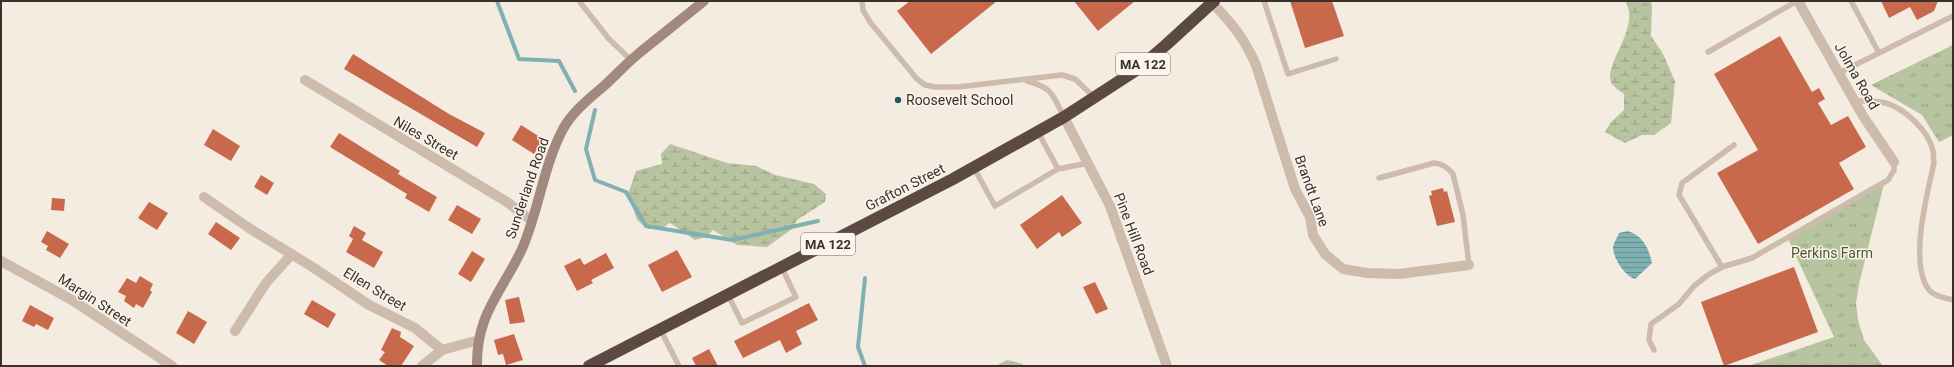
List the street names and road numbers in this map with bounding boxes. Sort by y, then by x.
street label: Jolma Road [1831,40,1883,112]
road number: MA 122 [1116,53,1170,75]
street label: Niles Street [391,113,461,163]
street label: Sunderland Road [502,135,552,241]
street label: Brandt Lane [1292,153,1332,229]
street label: Grafton Street [863,160,948,214]
street label: Pine Hill Road [1111,191,1157,277]
road number: MA 122 [801,233,855,255]
street label: Ellen Street [341,264,410,314]
street label: Margin Street [55,270,135,330]

